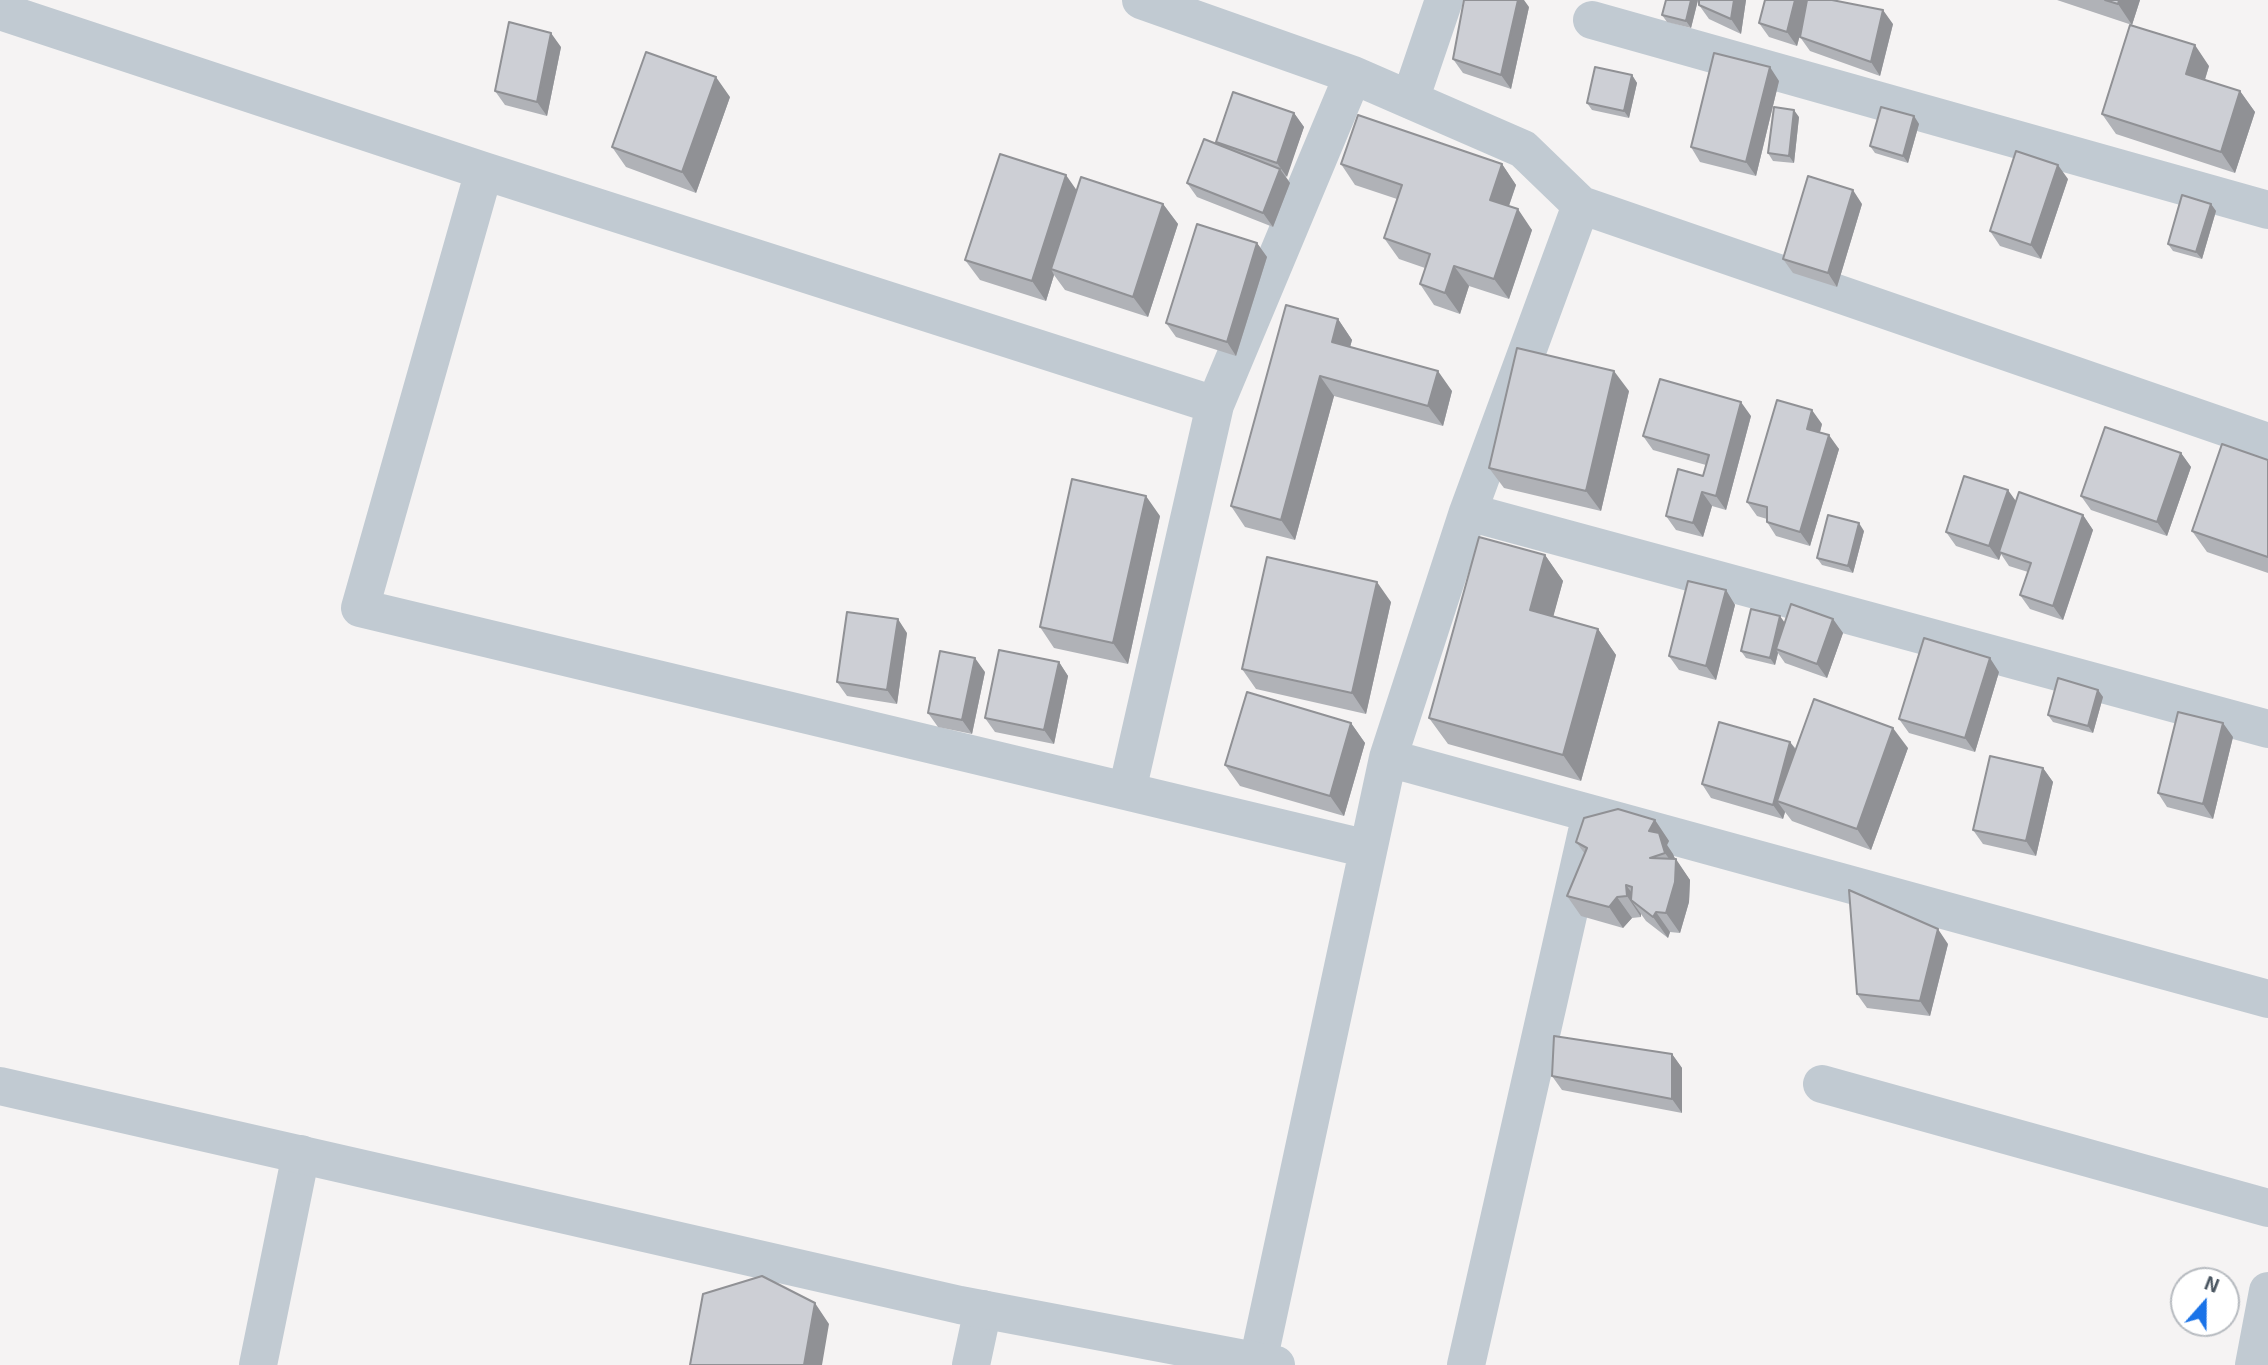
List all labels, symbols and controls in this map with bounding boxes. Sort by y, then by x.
north arrow [2170,1267,2240,1337]
text: N [2201,1271,2223,1297]

